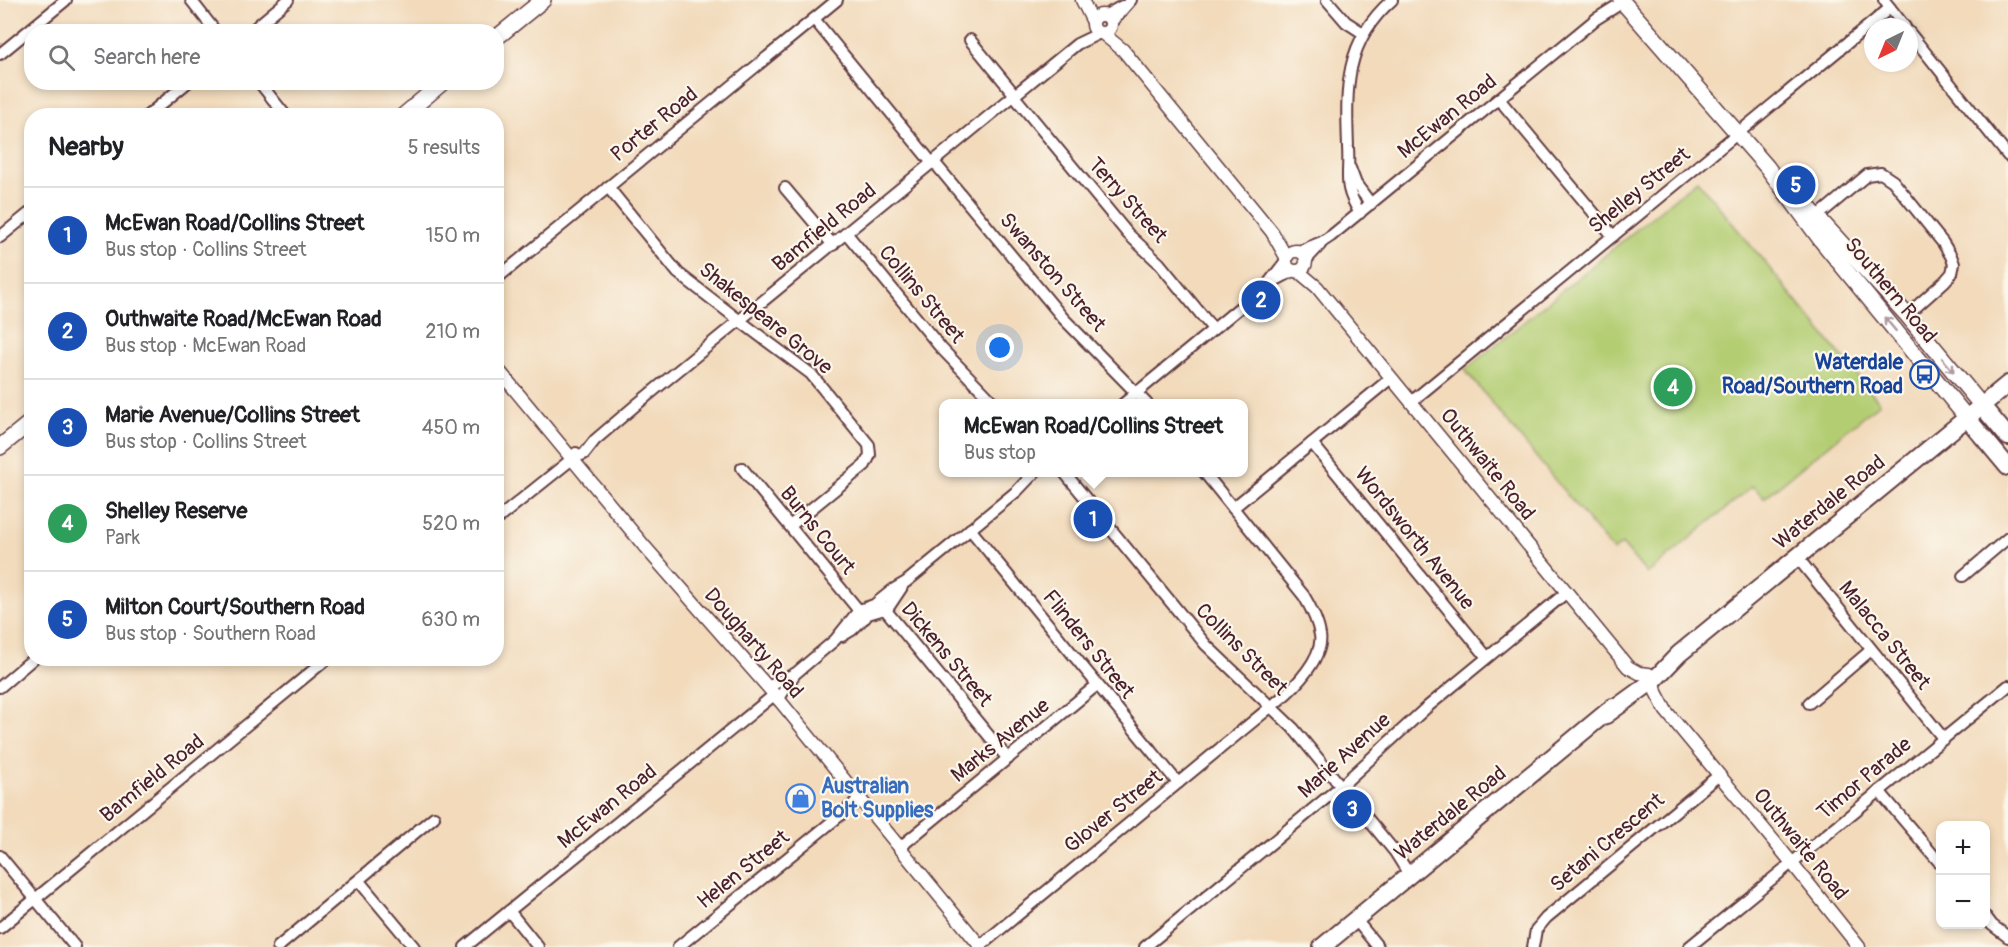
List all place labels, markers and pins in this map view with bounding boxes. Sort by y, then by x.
pin: 5 [1776,162,1816,207]
pin: 2 [1242,278,1280,322]
place label: Waterdale Road/Southern Road [1722,349,1904,400]
bus stop icon: Waterdale Road/Southern Road [1908,358,1940,390]
pin: 4 [1654,364,1692,410]
pin: 1 [1074,496,1112,542]
place label: Australian Bolt Supplies [821,773,934,824]
shop icon: Australian Bolt Supplies [784,782,816,814]
pin: 3 [1332,786,1372,832]

